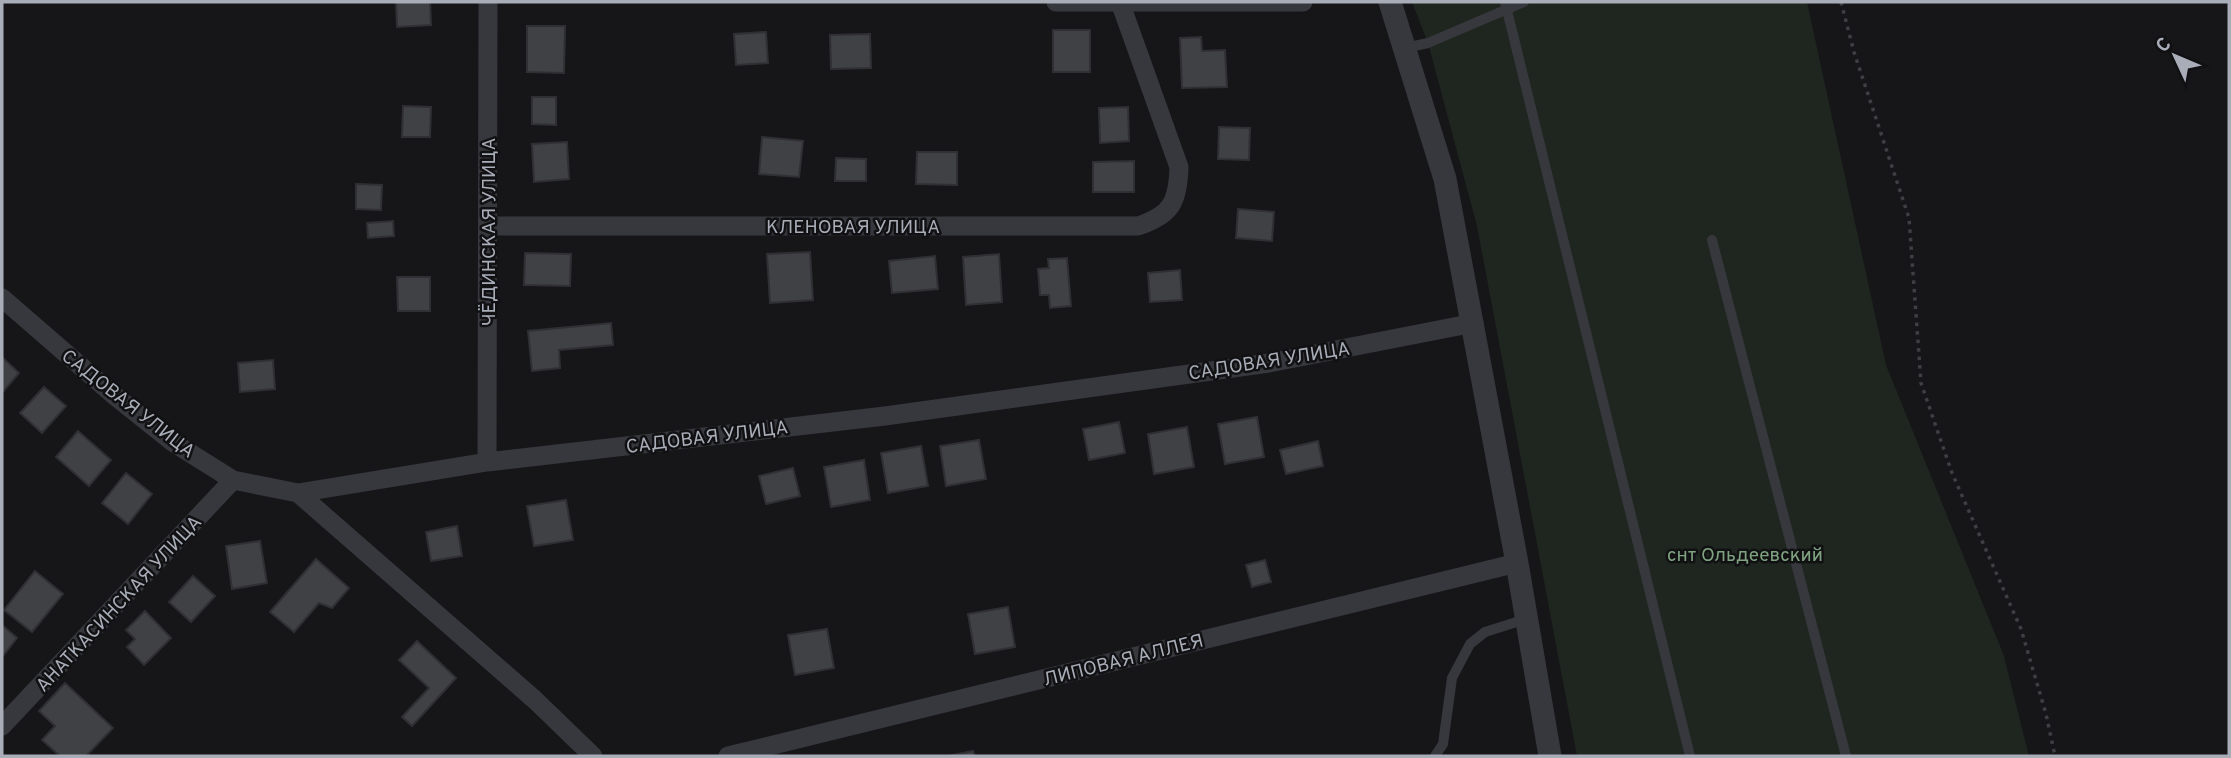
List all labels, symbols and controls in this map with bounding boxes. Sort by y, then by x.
north arrow [2140,21,2210,91]
text: С [2151,33,2177,58]
street label: ЧЁДИНСКАЯ УЛИЦА [477,138,502,326]
street label: КЛЕНОВАЯ УЛИЦА [766,216,940,240]
street label: САДОВАЯ УЛИЦА [1187,337,1352,387]
street label: САДОВАЯ УЛИЦА [56,345,200,464]
street label: САДОВАЯ УЛИЦА [625,416,790,460]
street label: АНАТКАСИНСКАЯ УЛИЦА [31,511,208,698]
park label: снт Ольдеевский [1667,544,1823,568]
street label: ЛИПОВАЯ АЛЛЕЯ [1041,629,1206,692]

